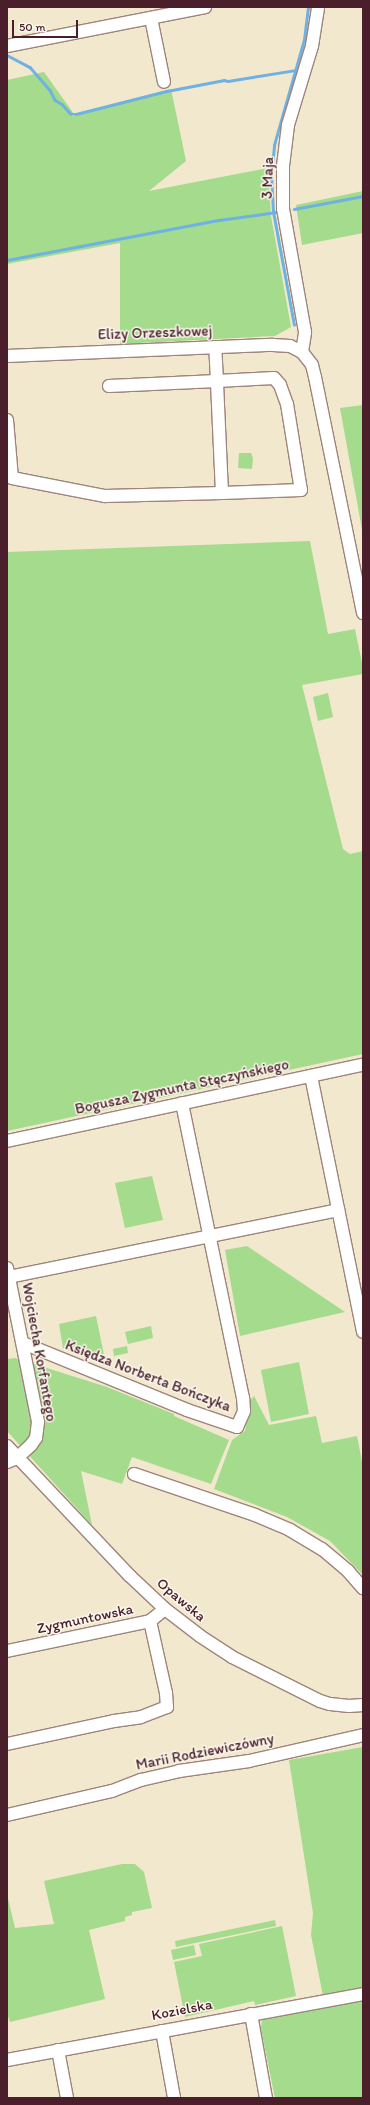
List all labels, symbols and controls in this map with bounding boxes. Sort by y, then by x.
scale bar [14,12,80,38]
text: 50 m [19,20,45,34]
street label: 3 Maja [258,157,278,199]
street label: Elizy Orzeszkowej [97,322,213,344]
street label: Bogusza Zygmunta Stęczyńskiego [73,1056,291,1118]
street label: Wojciecha Korfantego [18,1281,60,1423]
street label: Księdza Norberta Bończyka [62,1336,234,1416]
street label: Opawska [153,1574,209,1626]
street label: Zygmuntowska [35,1600,135,1638]
street label: Marii Rodziewiczówny [134,1730,276,1774]
street label: Kozielska [150,1995,214,2025]

